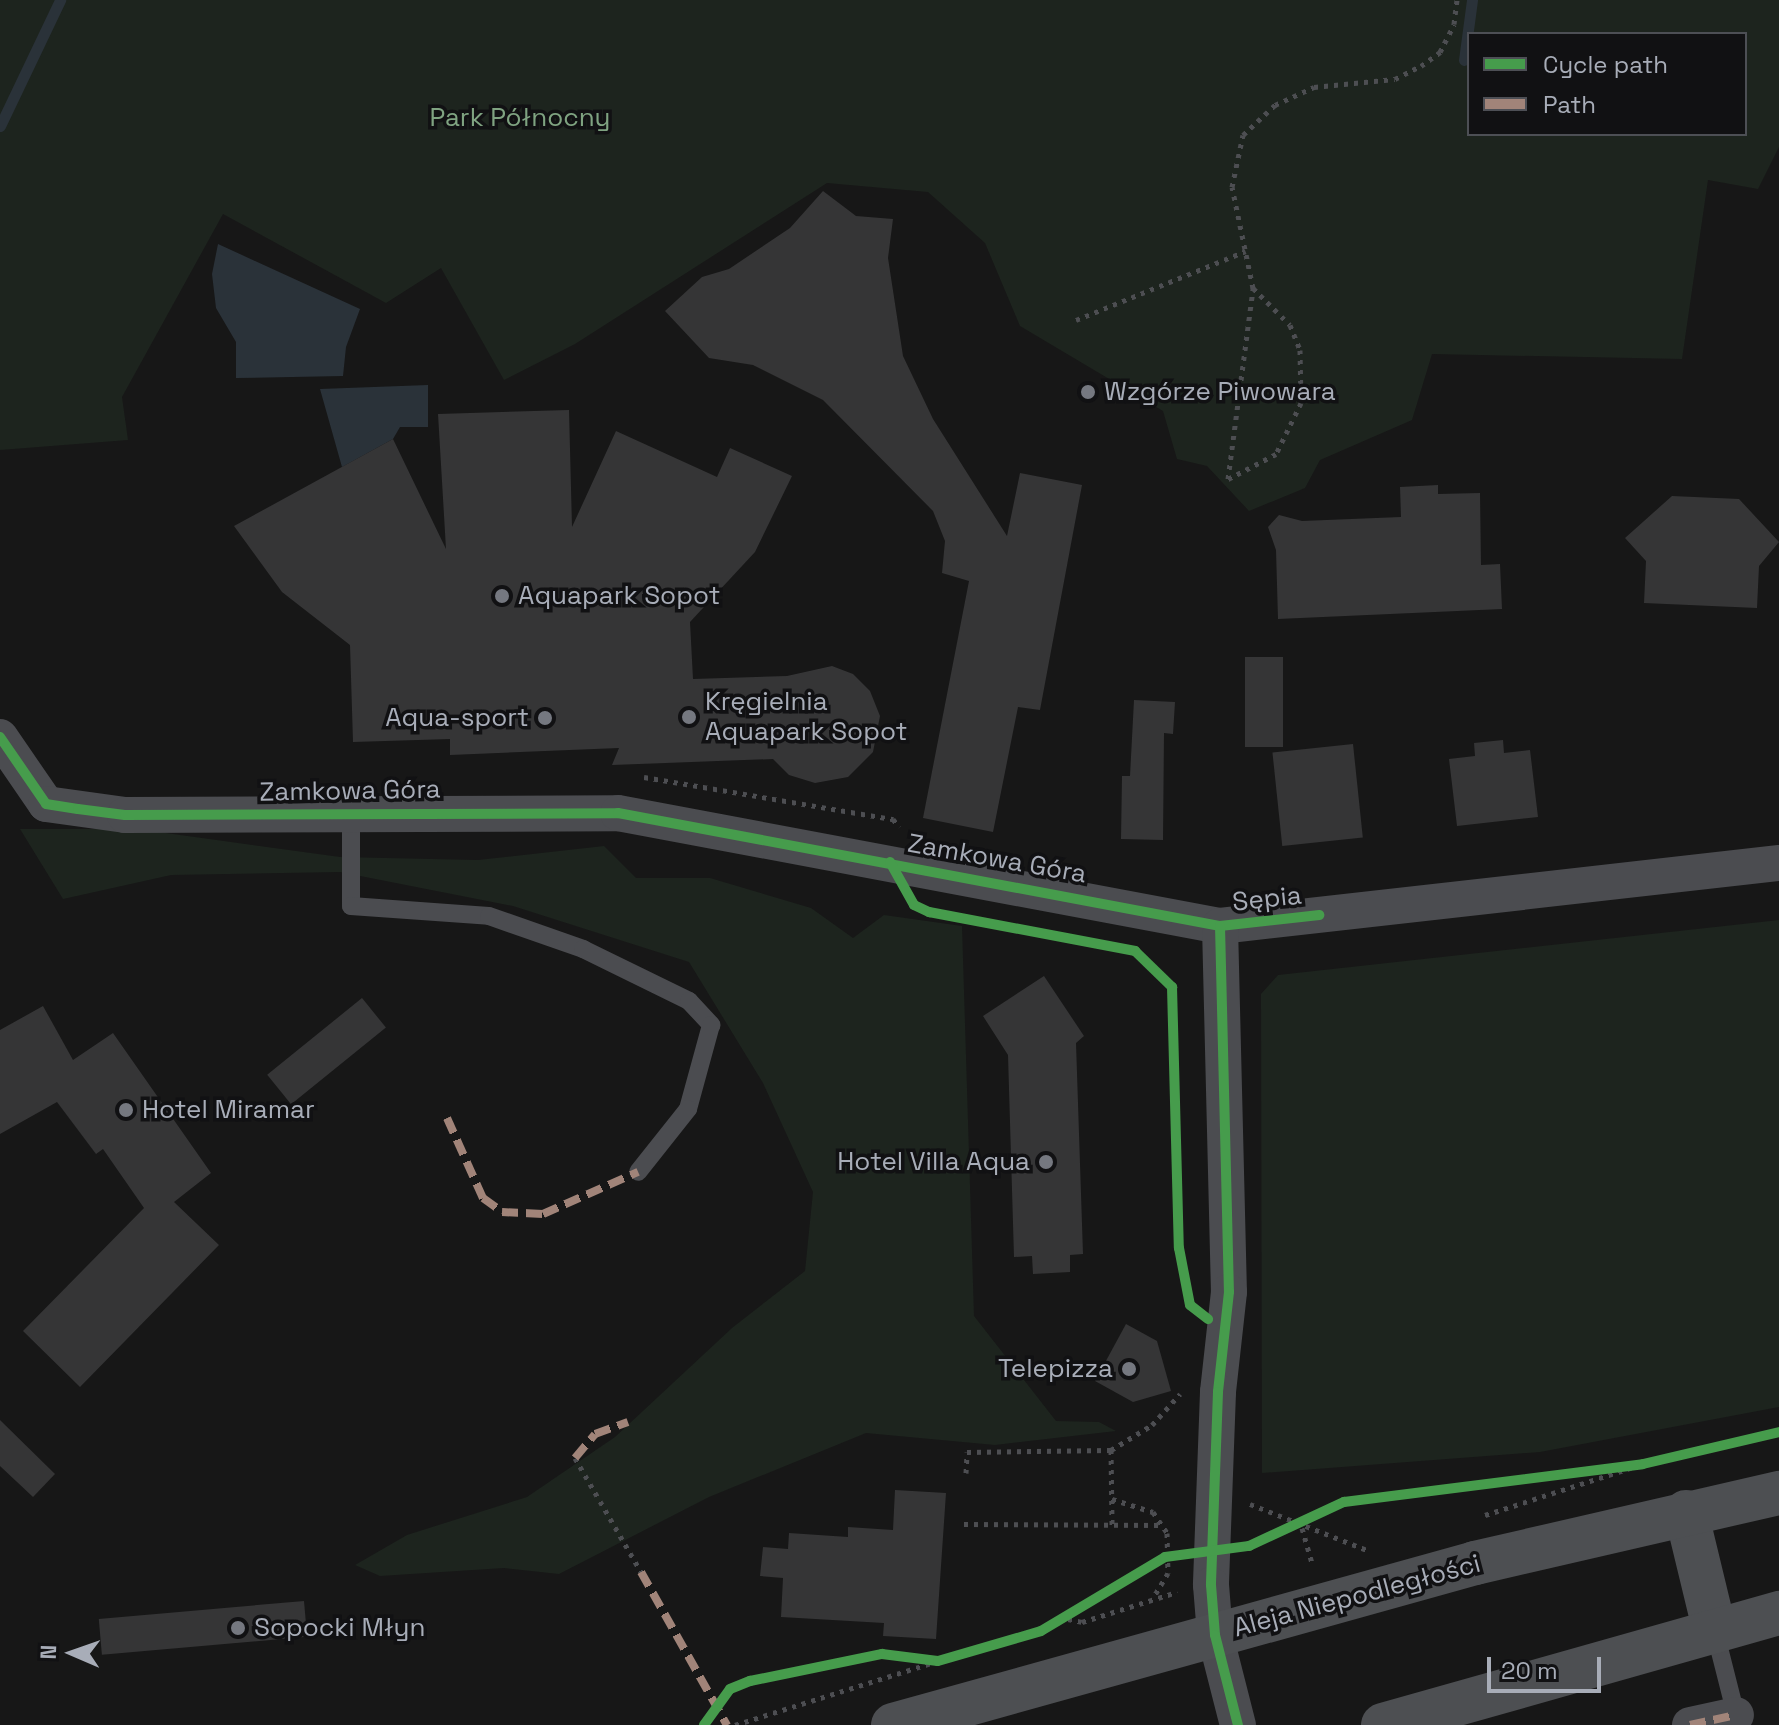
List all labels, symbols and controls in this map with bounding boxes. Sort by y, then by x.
legend [1467,32,1747,136]
text: Cycle path [1543,49,1668,80]
text: Path [1543,89,1596,120]
park label: Park Północny [430,102,610,134]
place label: Wzgórze Piwowara [1104,376,1336,408]
marker: Wzgórze Piwowara [1079,383,1097,401]
place label: Aquapark Sopot [518,580,720,612]
marker: Aquapark Sopot [493,587,511,605]
place label: Kręgielnia Aquapark Sopot [705,686,907,748]
place label: Aqua-sport [385,702,529,734]
marker: Kręgielnia Aquapark Sopot [680,708,698,726]
marker: Aqua-sport [536,709,554,727]
street label: Zamkowa Góra [259,774,441,808]
street label: Zamkowa Góra [905,828,1089,890]
street label: Sępia [1231,880,1303,918]
place label: Hotel Miramar [142,1094,315,1126]
marker: Hotel Miramar [117,1101,135,1119]
place label: Hotel Villa Aqua [837,1146,1030,1178]
marker: Hotel Villa Aqua [1037,1153,1055,1171]
place label: Telepizza [998,1353,1113,1385]
marker: Telepizza [1120,1360,1138,1378]
street label: Aleja Niepodległości [1230,1548,1484,1644]
place label: Sopocki Młyn [254,1612,425,1644]
north arrow [32,1613,112,1693]
marker: Sopocki Młyn [229,1619,247,1637]
scale bar [1491,1641,1605,1691]
text: N [34,1644,62,1660]
text: 20 m [1501,1655,1558,1686]

